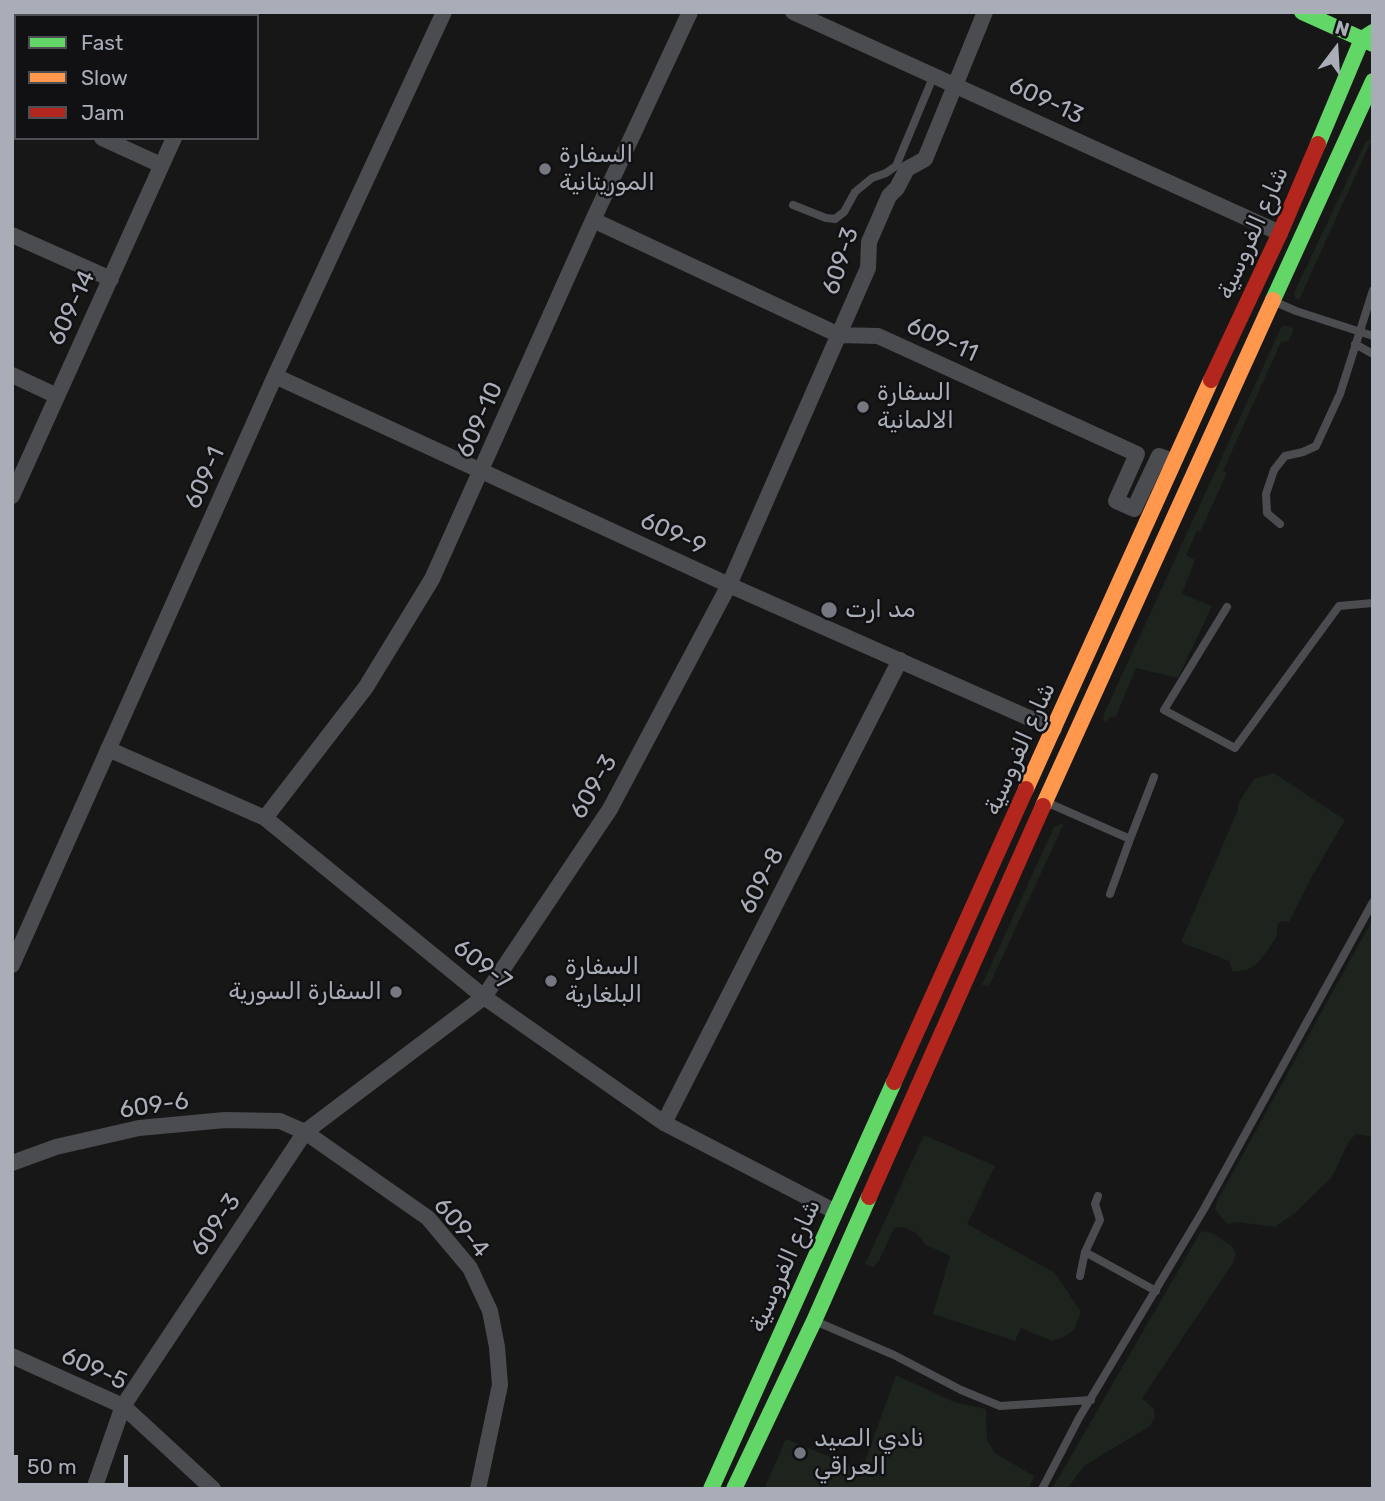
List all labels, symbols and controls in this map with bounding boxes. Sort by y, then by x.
legend [14,14,259,140]
north arrow [1301,14,1371,84]
text: N [1332,15,1352,41]
text: Fast [81,30,123,55]
text: Slow [81,65,128,90]
street label: 609-13 [1004,71,1088,131]
text: Jam [81,100,125,125]
place label: السفارة الموريتانية [559,141,655,197]
marker: السفارة الموريتانية [537,161,553,177]
street label: شارع الفروسية [1211,162,1295,304]
street label: 609-3 [817,224,865,298]
street label: 609-14 [42,266,102,350]
street label: 609-11 [902,312,982,368]
street label: 609-10 [451,378,509,462]
place label: السفارة الالمانية [877,379,954,435]
marker: السفارة الالمانية [855,399,871,415]
street label: 609-1 [179,443,231,513]
street label: 609-9 [636,506,710,562]
place label: مد ارت [845,596,916,624]
marker: مد ارت [819,600,839,620]
street label: شارع الفروسية [978,678,1062,820]
street label: 609-3 [564,750,624,824]
street label: 609-8 [733,843,791,919]
street label: 609-7 [447,933,517,997]
place label: السفارة البلغارية [565,953,642,1009]
marker: السفارة البلغارية [543,973,559,989]
place label: السفارة السورية [228,978,382,1006]
marker: السفارة السورية [388,984,404,1000]
street label: 609-6 [117,1087,191,1125]
street label: 609-3 [185,1188,247,1262]
street label: 609-4 [427,1192,495,1264]
street label: شارع الفروسية [743,1195,827,1337]
street label: 609-5 [57,1341,131,1397]
place label: نادي الصيد العراقي [814,1425,924,1481]
scale bar [18,1442,131,1486]
marker: نادي الصيد العراقي [792,1445,808,1461]
text: 50 m [27,1454,77,1479]

